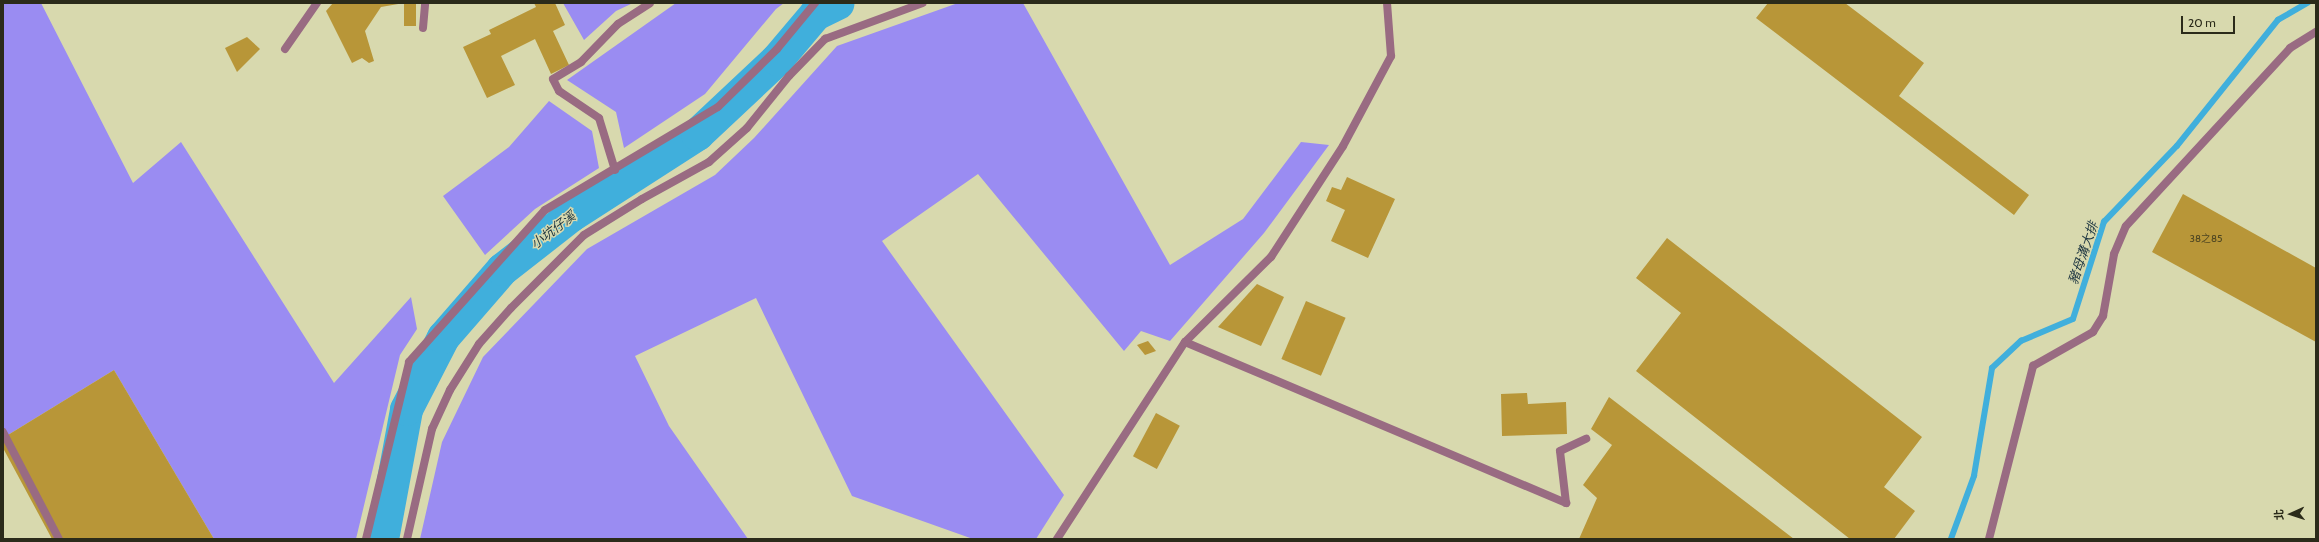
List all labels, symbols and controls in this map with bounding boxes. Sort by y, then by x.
scale bar [2183,8,2237,34]
text: 20 m [2188,15,2216,30]
water label: 小坑仔溪 [528,208,578,252]
water label: 豬母溝大排 [2065,220,2101,286]
house number: 38之85 [2190,233,2222,245]
north arrow [2271,494,2311,534]
text: 北 [2272,509,2286,520]

